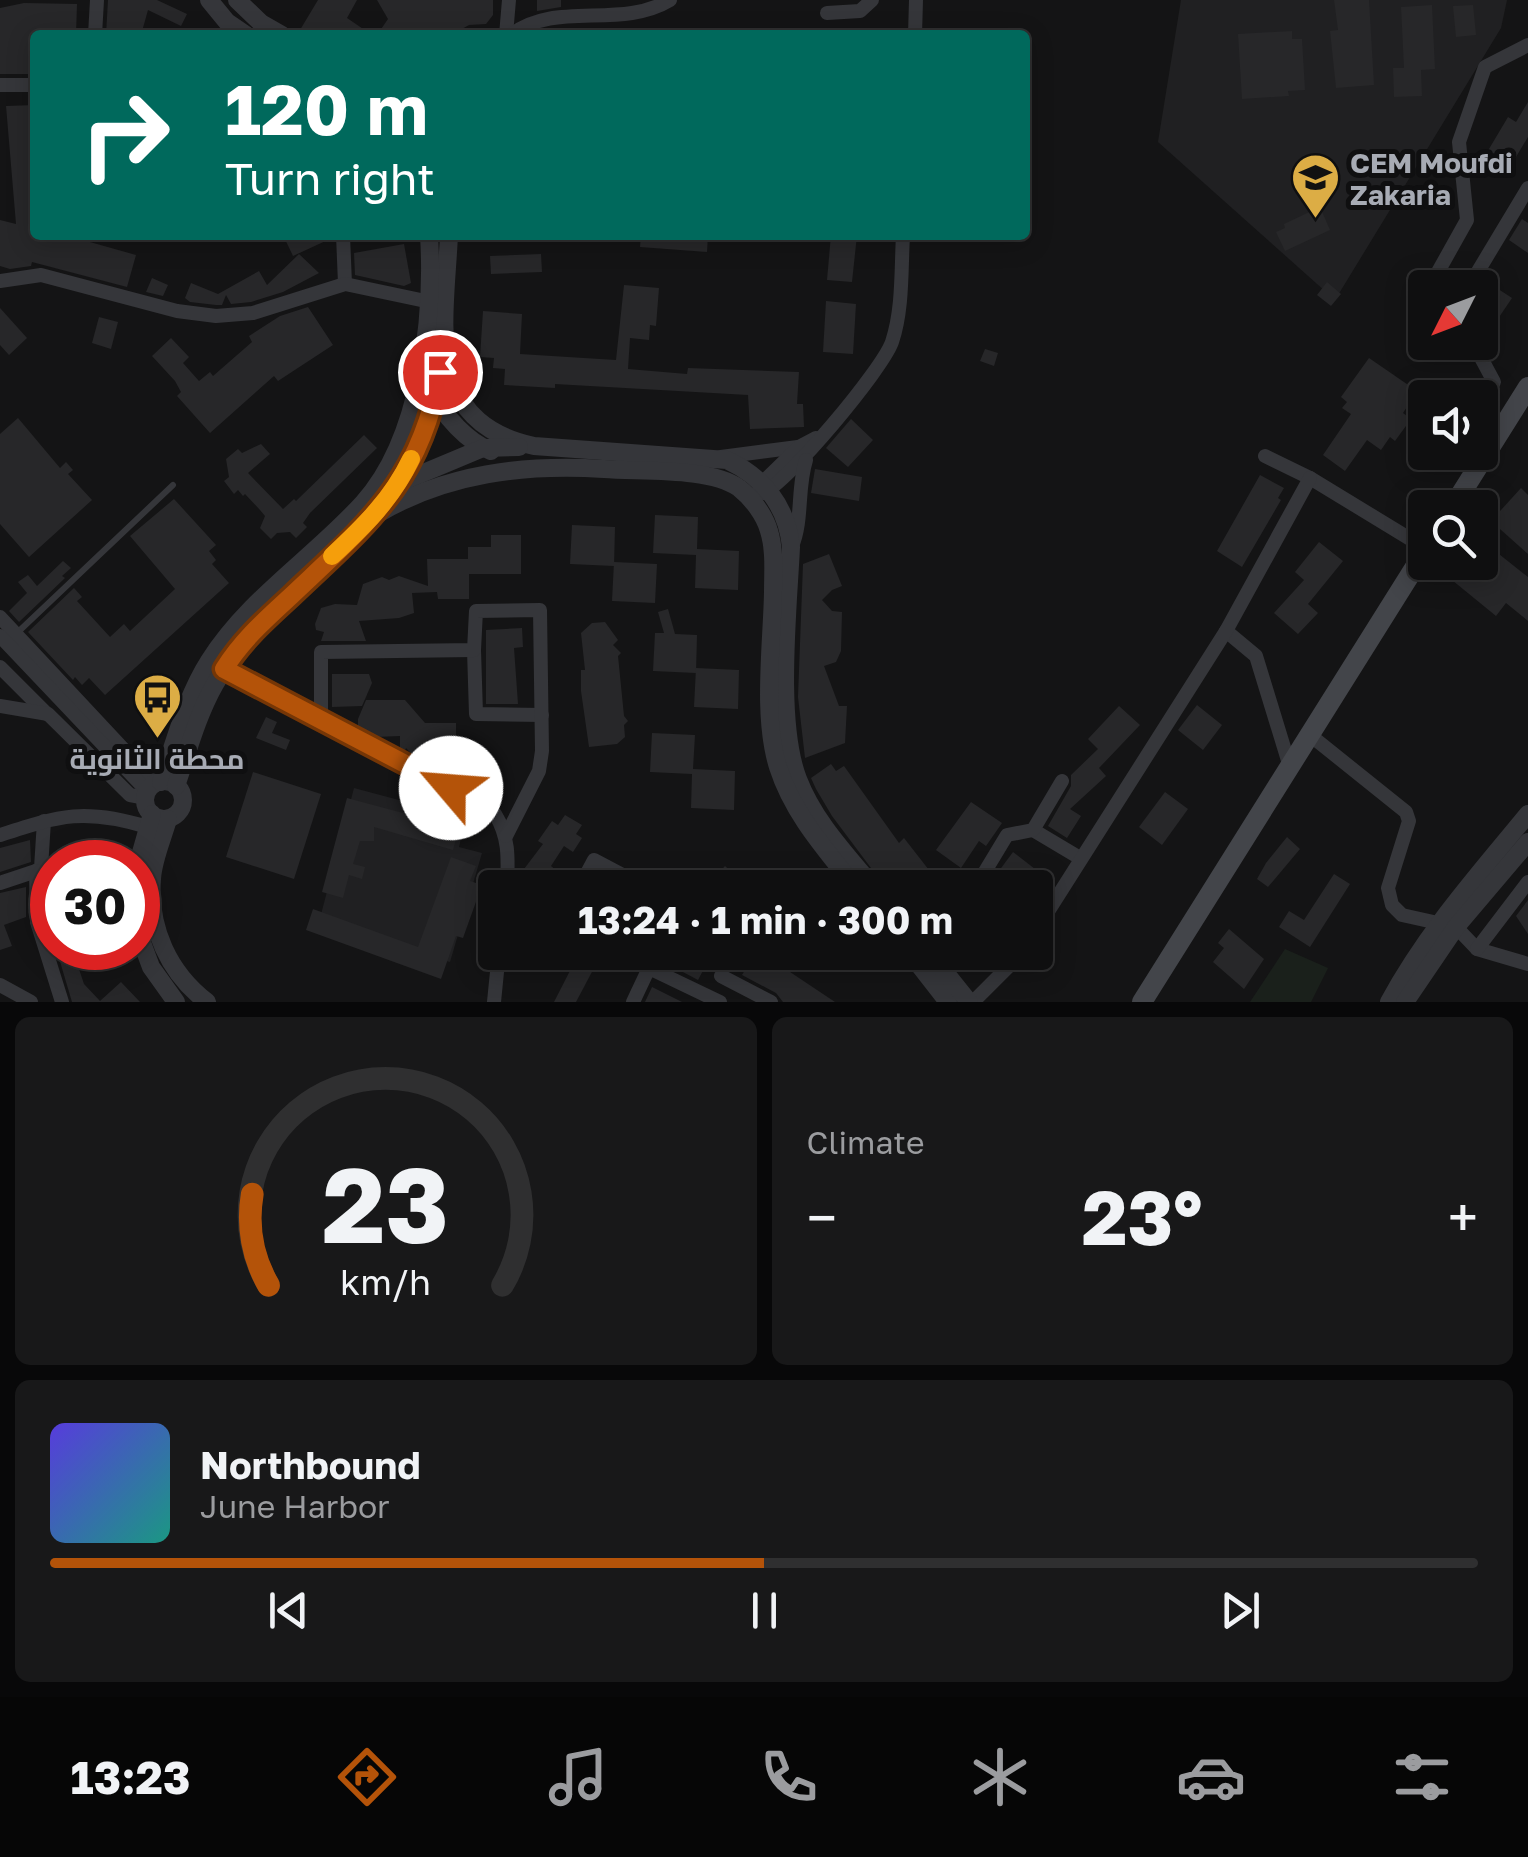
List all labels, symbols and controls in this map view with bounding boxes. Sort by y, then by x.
text: 120 m [225,66,428,150]
icon: right [60,70,190,200]
place label: CEM Moufdi Zakaria [1350,146,1513,211]
text: Turn right [225,151,435,205]
school or university icon: CEM Moufdi Zakaria [1289,152,1341,220]
north arrow [1408,270,1498,360]
map controls [1408,270,1498,580]
pin [398,330,483,415]
icon: arrive [413,345,468,400]
button: sound [1408,380,1498,470]
button: search [1408,490,1498,580]
bus stop icon: محطة الثانوية [131,672,183,740]
position arrow [399,736,503,840]
place label: محطة الثانوية [69,742,245,776]
speed limit sign: 30 [30,840,160,970]
text: 13:24 · 1 min · 300 m [578,897,953,942]
text: Climate [807,1123,925,1161]
text: 23 [322,1141,449,1266]
text: 23° [1082,1171,1203,1262]
text: − [807,1184,837,1250]
text: + [1448,1184,1478,1250]
text: km/h [340,1260,431,1303]
text: Northbound [200,1442,421,1487]
text: June Harbor [200,1487,390,1525]
icon: previous [261,1583,316,1638]
icon: pause [737,1583,792,1638]
icon: next [1213,1583,1268,1638]
icon: directions [332,1742,402,1812]
icon: music [543,1742,613,1812]
icon: phone [754,1742,824,1812]
icon: climate [965,1742,1035,1812]
icon: car [1176,1742,1246,1812]
icon: filters [1387,1742,1457,1812]
text: 13:23 [71,1750,191,1804]

